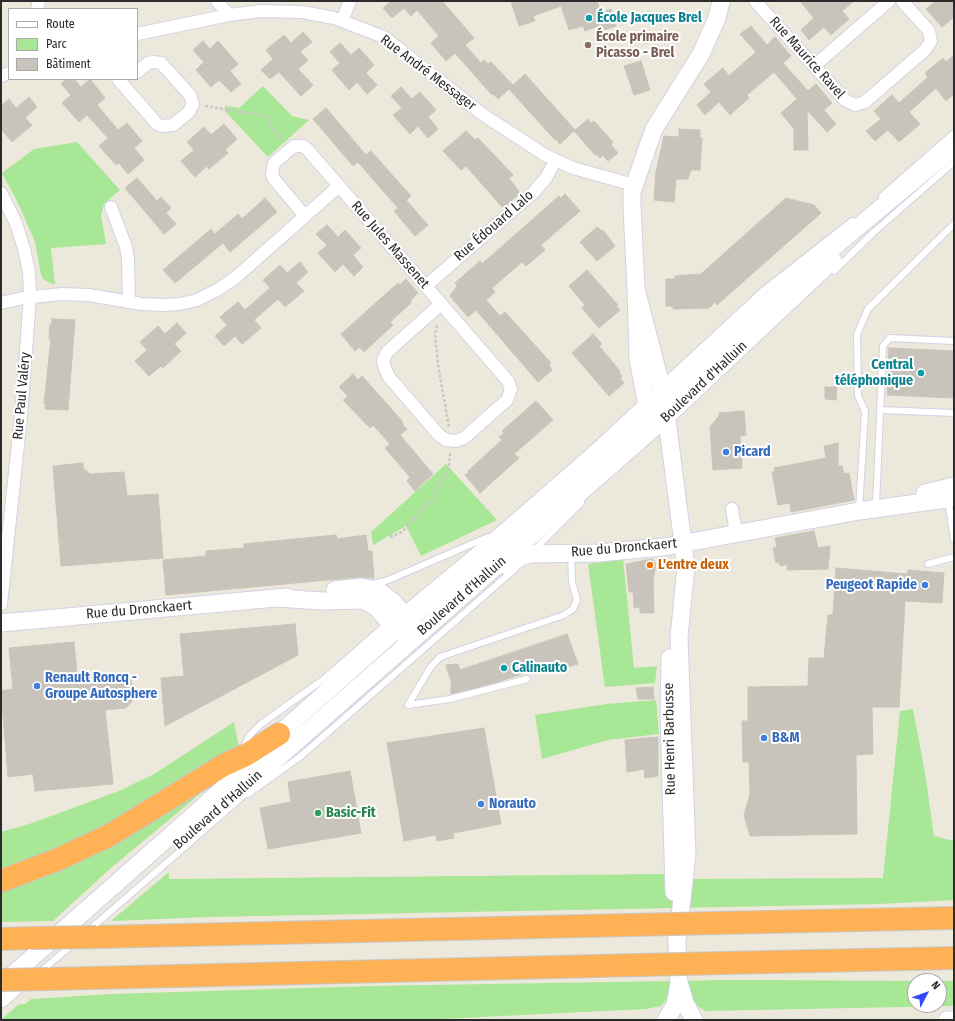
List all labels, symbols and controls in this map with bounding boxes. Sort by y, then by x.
legend [8,8,138,80]
place label: École Jacques Brel [597,10,702,26]
marker: École Jacques Brel [584,13,594,23]
street label: Rue Maurice Ravel [766,14,848,102]
text: Route [46,17,75,31]
place label: École primaire Picasso - Brel [596,29,679,62]
street label: Rue André Messager [377,32,479,114]
text: Parc [46,37,67,51]
marker: École primaire Picasso - Brel [583,40,593,50]
text: Bâtiment [46,57,91,71]
street label: Rue Édouard Lalo [451,187,537,265]
street label: Rue Jules Massenet [347,198,433,292]
street label: Boulevard d'Halluin [657,338,751,426]
street label: Rue Paul Valéry [10,351,34,441]
place label: Central téléphonique [835,357,913,390]
marker: Central téléphonique [916,368,926,378]
place label: Picard [734,444,771,460]
marker: Picard [721,447,731,457]
street label: Rue du Dronckaert [570,535,678,561]
street label: Boulevard d'Halluin [414,553,510,639]
place label: L'entre deux [658,557,729,573]
marker: L'entre deux [645,560,655,570]
place label: Peugeot Rapide [826,577,917,593]
marker: Peugeot Rapide [920,580,930,590]
street label: Rue du Dronckaert [85,597,193,623]
place label: Calinauto [512,660,567,676]
marker: Calinauto [499,663,509,673]
place label: Renault Roncq - Groupe Autosphere [45,670,157,702]
marker: Renault Roncq - Groupe Autosphere [32,681,42,691]
street label: Rue Henri Barbusse [661,683,679,795]
place label: B&M [772,730,800,746]
marker: B&M [759,733,769,743]
street label: Boulevard d'Halluin [170,767,266,853]
place label: Norauto [489,796,536,812]
marker: Norauto [476,799,486,809]
place label: Basic-Fit [326,805,376,821]
marker: Basic-Fit [313,808,323,818]
north arrow [907,973,947,1013]
text: N [929,979,943,992]

